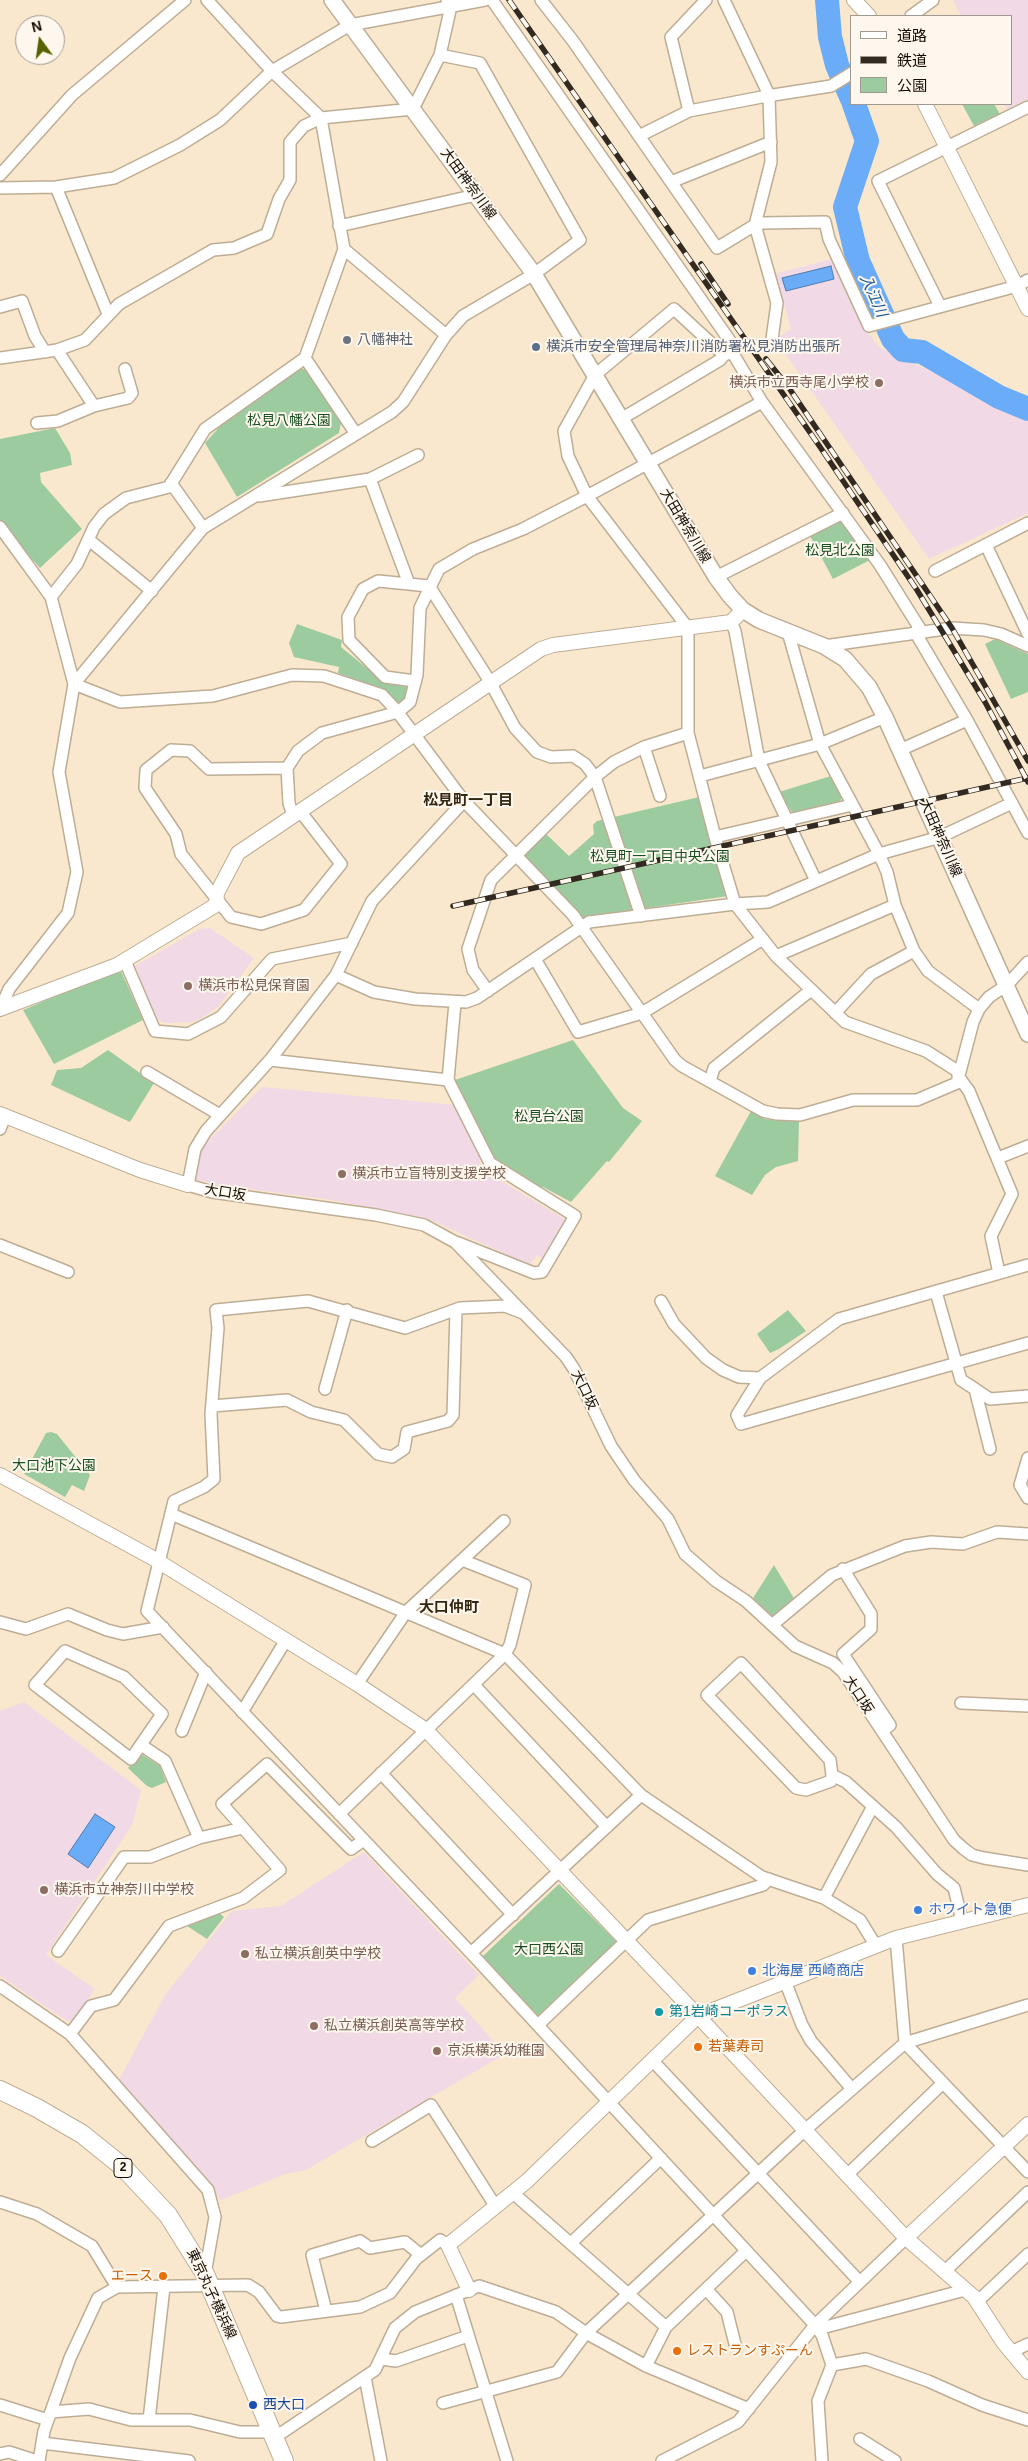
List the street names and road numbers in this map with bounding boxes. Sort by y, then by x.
street label: 大田神奈川線 [437,145,499,223]
street label: 大田神奈川線 [656,486,714,566]
street label: 大田神奈川線 [915,796,965,880]
street label: 大口坂 [203,1181,247,1205]
street label: 大口坂 [567,1367,601,1413]
street label: 大口坂 [840,1673,876,1717]
road number: 2 [114,2158,132,2178]
street label: 東京丸子横浜線 [183,2246,239,2342]

